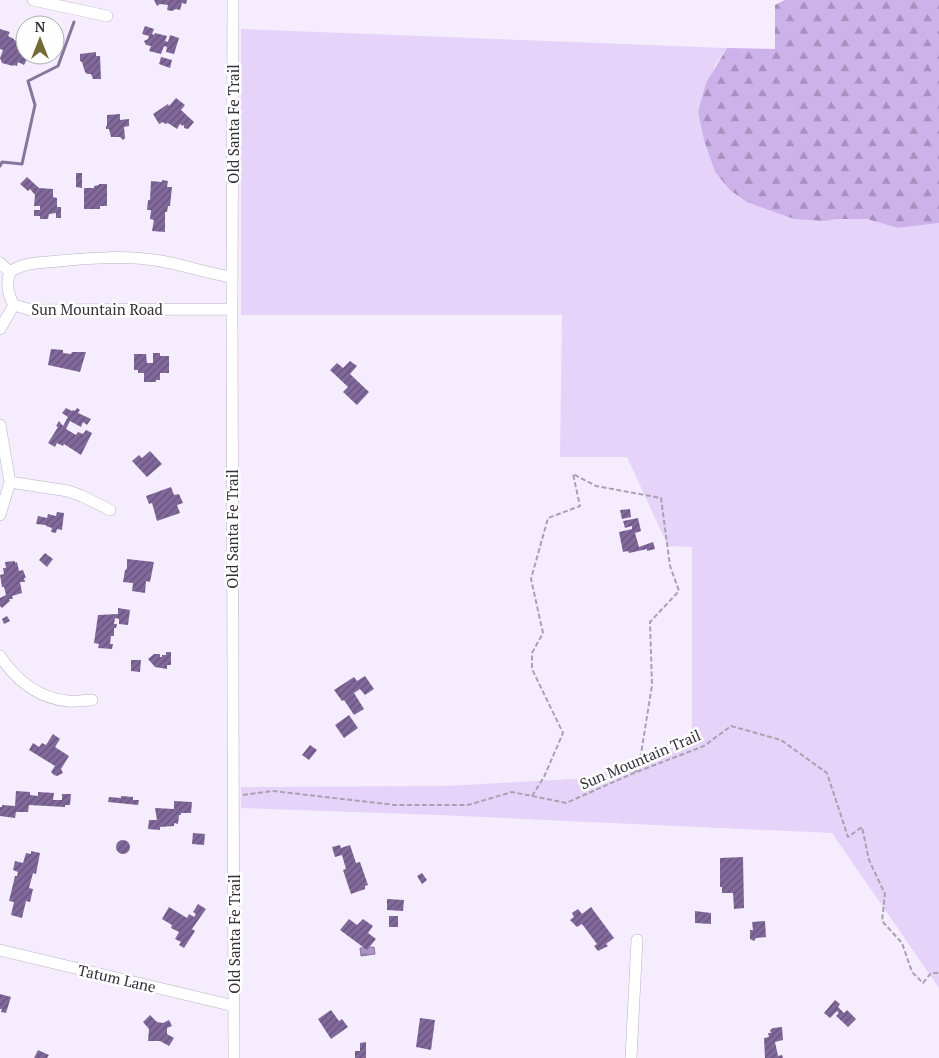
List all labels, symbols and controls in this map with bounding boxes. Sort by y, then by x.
north arrow [15,15,65,65]
text: N [35,17,46,36]
street label: Old Santa Fe Trail [223,64,243,184]
street label: Sun Mountain Road [31,299,163,319]
street label: Old Santa Fe Trail [222,469,242,589]
street label: Sun Mountain Trail [577,725,703,793]
street label: Old Santa Fe Trail [224,874,244,994]
street label: Tatum Lane [76,959,158,997]

